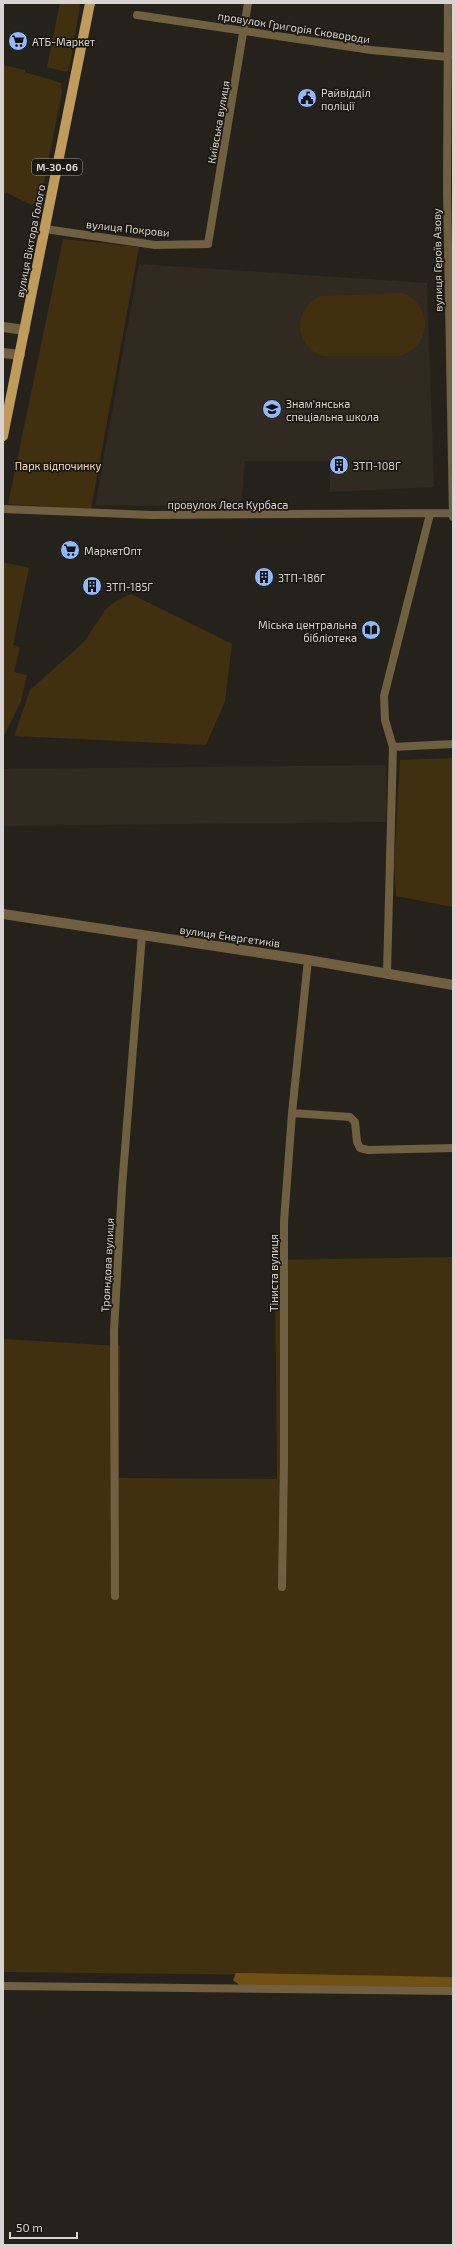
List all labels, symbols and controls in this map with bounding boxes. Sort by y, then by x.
street label: провулок Григорія Сковороди [217,9,371,46]
supermarket icon: АТБ-Маркет [7,30,29,52]
place label: АТБ-Маркет [32,35,96,48]
street label: Київська вулиця [204,79,233,165]
place label: Райвідділ поліції [321,86,371,112]
public building icon: Райвідділ поліції [296,87,318,109]
road number: М-30-06 [32,159,82,175]
street label: вулиця Віктора Голого [13,183,48,299]
street label: вулиця Героїв Азову [430,208,445,312]
street label: вулиця Покрови [86,217,170,240]
place label: Знам'янська спеціальна школа [286,397,379,423]
school or university icon: Знам'янська спеціальна школа [261,398,283,420]
building icon: ЗТП-108Г [328,454,350,476]
park label: Парк відпочинку [15,459,101,473]
place label: ЗТП-108Г [353,459,401,472]
street label: провулок Леся Курбаса [168,498,288,512]
supermarket icon: МаркетОпт [59,539,81,561]
place label: МаркетОпт [84,544,143,557]
building icon: ЗТП-186Г [253,566,275,588]
place label: ЗТП-186Г [278,571,326,584]
building icon: ЗТП-185Г [81,575,103,597]
place label: ЗТП-185Г [106,580,153,593]
place label: Міська центральна бібліотека [258,618,357,644]
library icon: Міська центральна бібліотека [360,619,382,641]
street label: вулиця Енергетиків [179,923,281,950]
street label: Трояндова вулиця [98,1217,117,1313]
street label: Тіниста вулиця [267,1234,281,1312]
scale bar [10,2214,77,2240]
text: 50 m [16,2220,43,2234]

